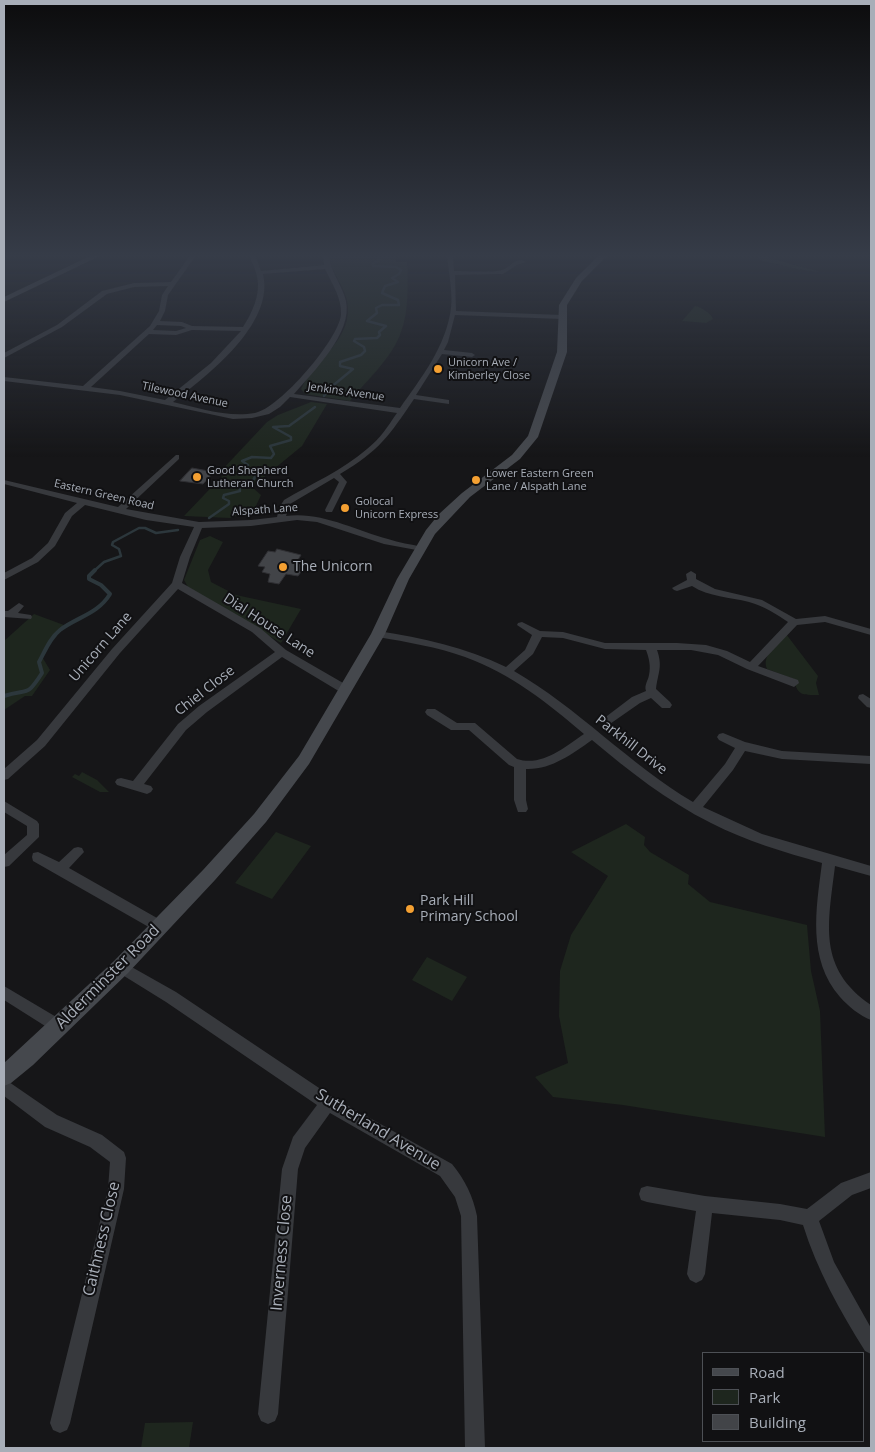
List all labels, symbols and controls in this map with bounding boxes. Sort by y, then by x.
place label: Unicorn Ave / Kimberley Close [448,356,530,382]
marker: Unicorn Ave / Kimberley Close [432,363,444,375]
street label: Tilewood Avenue [141,379,229,411]
street label: Jenkins Avenue [307,380,385,404]
place label: Good Shepherd Lutheran Church [207,464,293,490]
place label: Lower Eastern Green Lane / Alspath Lane [486,467,594,493]
marker: Good Shepherd Lutheran Church [191,471,203,483]
marker: Lower Eastern Green Lane / Alspath Lane [470,474,482,486]
street label: Eastern Green Road [53,477,155,513]
place label: Golocal Unicorn Express [355,495,438,521]
street label: Alspath Lane [232,501,298,519]
marker: Golocal Unicorn Express [339,502,351,514]
place label: The Unicorn [293,559,373,575]
marker: The Unicorn [277,561,289,573]
street label: Dial House Lane [220,590,318,662]
street label: Unicorn Lane [66,609,136,685]
street label: Chiel Close [172,662,238,720]
street label: Parkhill Drive [592,712,670,778]
place label: Park Hill Primary School [420,893,518,926]
marker: Park Hill Primary School [404,903,416,915]
street label: Alderminster Road [52,921,164,1033]
street label: Sutherland Avenue [312,1085,444,1175]
street label: Caithness Close [79,1180,125,1298]
street label: Inverness Close [267,1194,297,1312]
legend [702,1352,865,1442]
text: Road [749,1362,785,1382]
text: Park [749,1387,780,1407]
text: Building [749,1412,806,1432]

